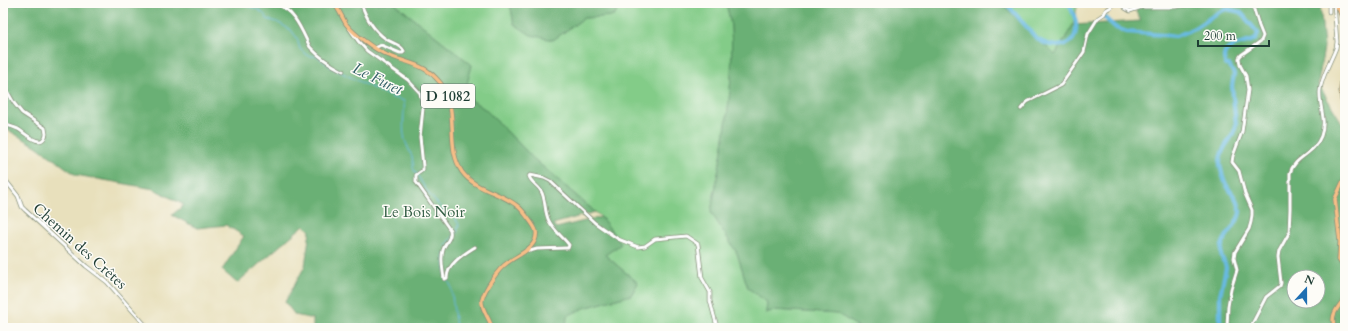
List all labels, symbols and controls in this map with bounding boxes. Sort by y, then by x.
scale bar [1198,22,1269,48]
text: 200 m [1204,28,1237,44]
water label: Le Furet [349,57,407,101]
road number: D 1082 [421,84,475,108]
street label: Chemin des Crêtes [29,198,131,294]
park label: Le Bois Noir [383,202,466,222]
north arrow [1286,269,1326,309]
text: N [1302,271,1317,289]

